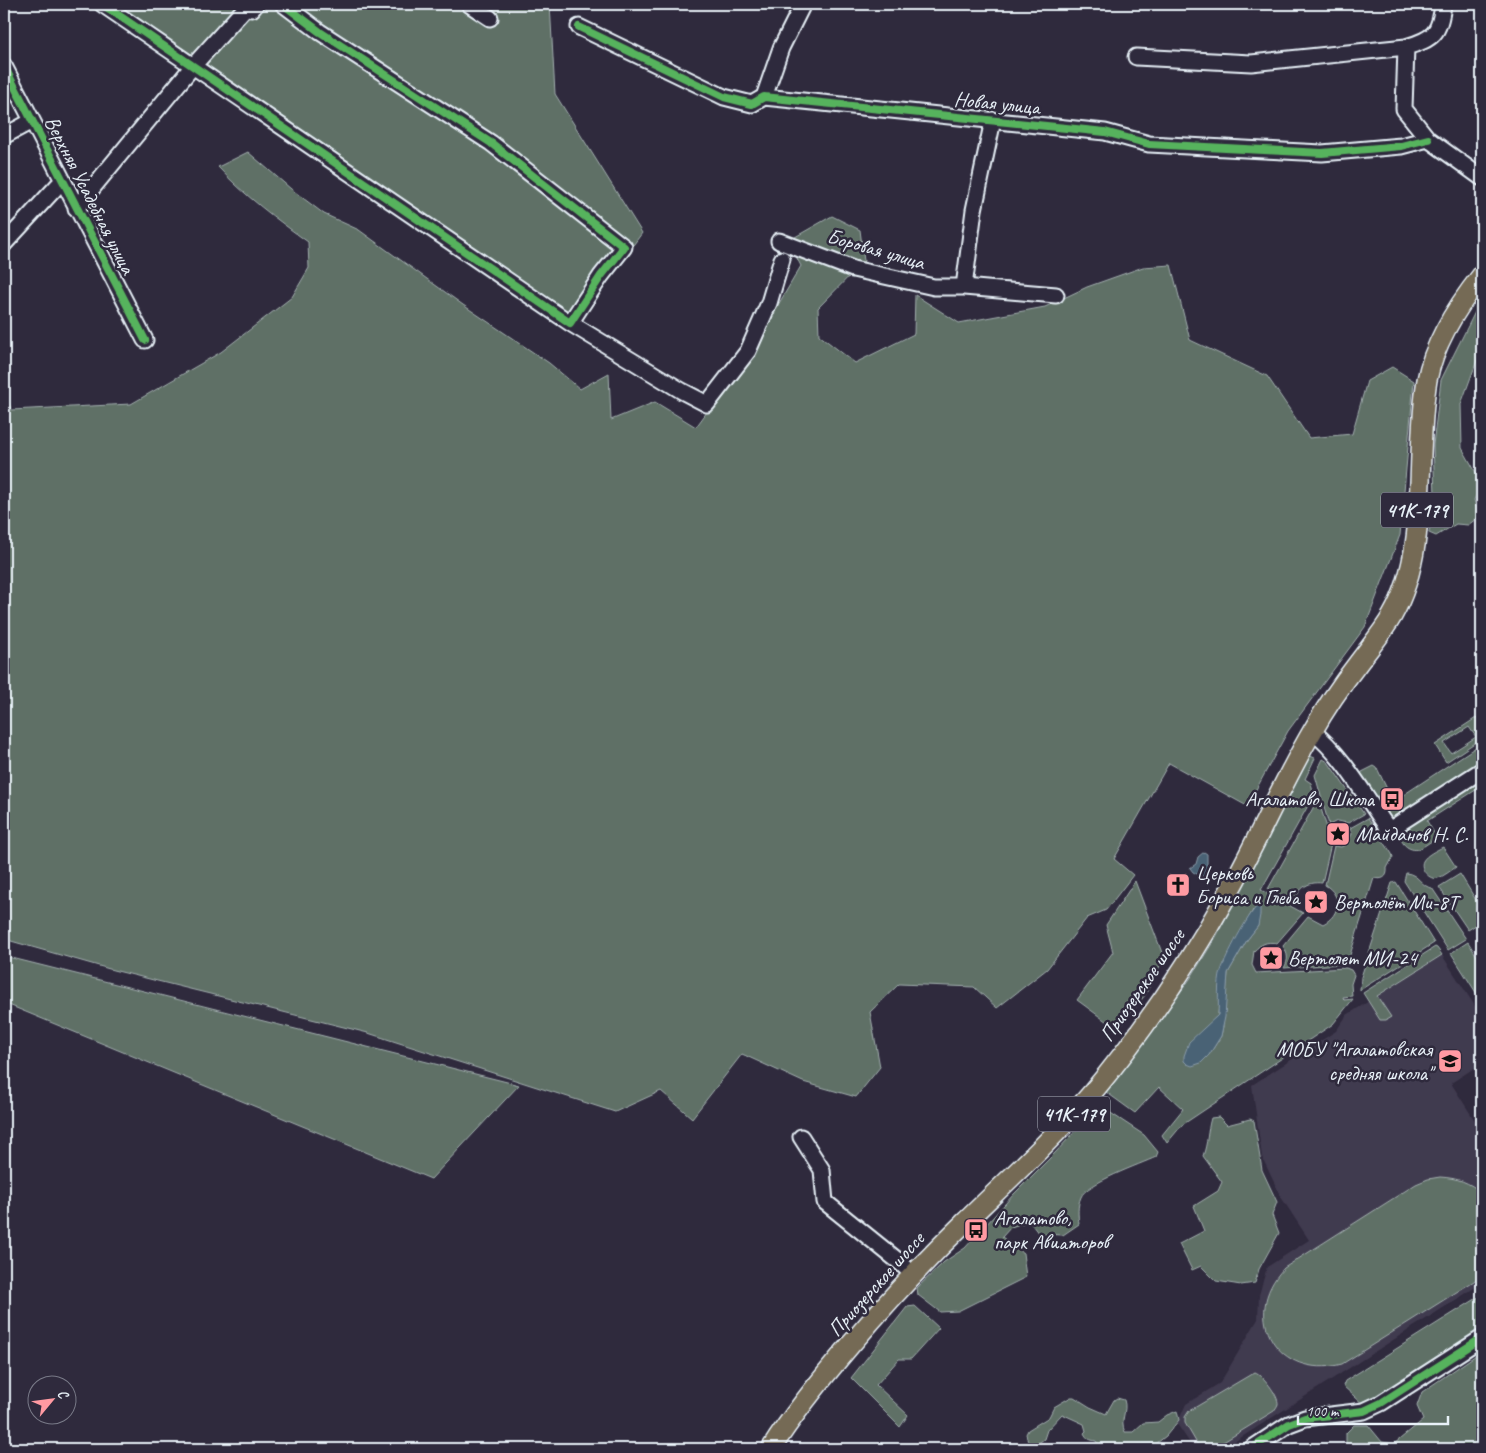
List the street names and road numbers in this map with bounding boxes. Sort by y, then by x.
street label: Новая улица [953,86,1043,121]
street label: Верхняя Усадебная улица [39,111,142,280]
street label: Боровая улица [824,223,929,276]
road number: 41К-179 [1381,492,1453,528]
street label: Приозерское шоссе [1094,922,1192,1046]
road number: 41К-179 [1038,1096,1110,1132]
street label: Приозерское шоссе [822,1225,931,1342]

